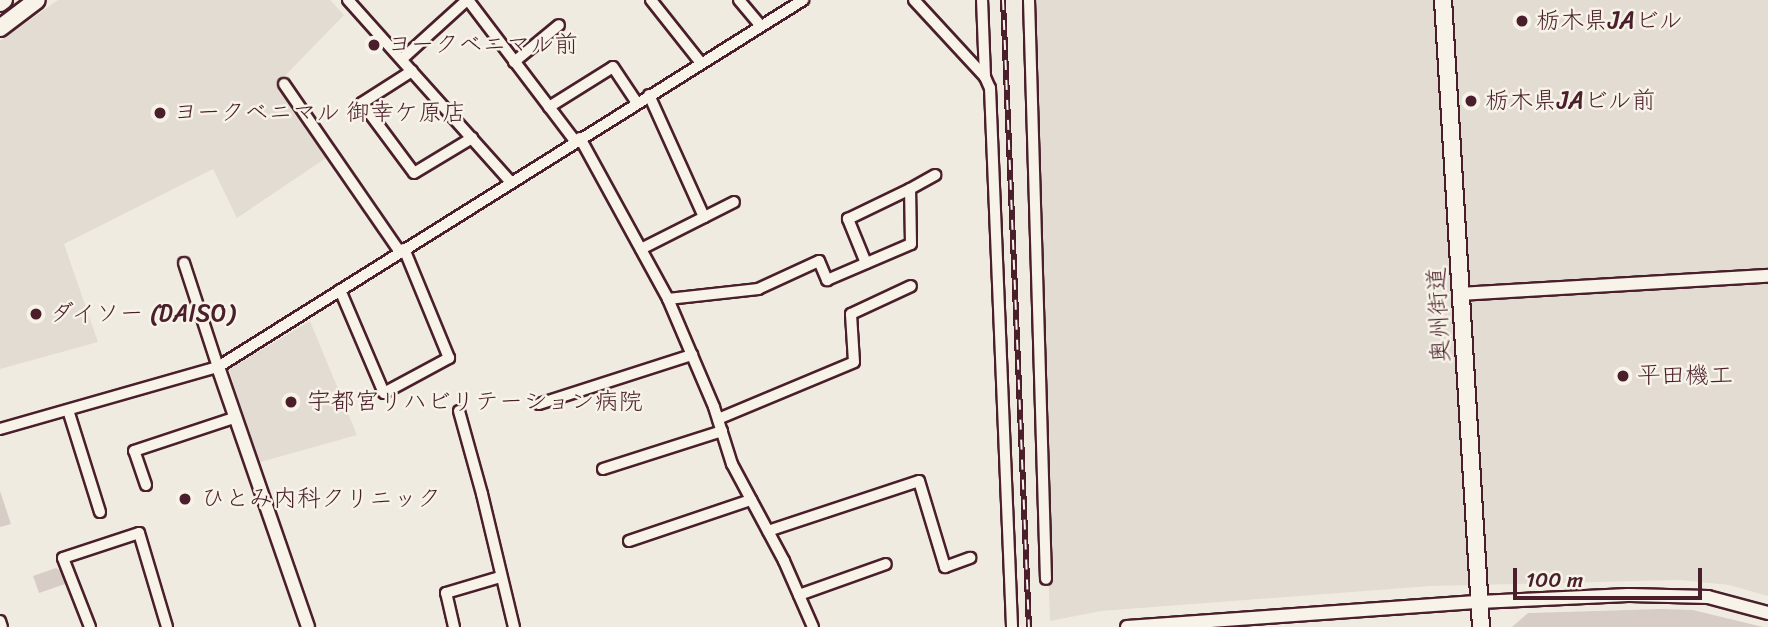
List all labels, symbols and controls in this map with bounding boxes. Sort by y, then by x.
place label: 栃木県JAビル [1536,7,1683,35]
marker: 栃木県JAビル [1514,13,1530,29]
place label: ヨークベニマル前 [388,31,579,59]
marker: ヨークベニマル前 [366,37,382,53]
place label: 栃木県JAビル前 [1485,87,1656,115]
marker: 栃木県JAビル前 [1463,93,1479,109]
place label: ヨークベニマル 御幸ケ原店 [174,99,467,127]
marker: ヨークベニマル 御幸ケ原店 [152,105,168,121]
street label: 奥州街道 [1422,266,1456,364]
place label: ダイソー (DAISO) [50,300,237,328]
marker: ダイソー (DAISO) [28,306,44,322]
place label: 平田機工 [1637,362,1733,390]
marker: 平田機工 [1615,368,1631,384]
place label: 宇都宮リハビリテーション病院 [307,388,643,416]
marker: 宇都宮リハビリテーション病院 [281,392,301,412]
place label: ひとみ内科クリニック [201,485,441,513]
marker: ひとみ内科クリニック [175,489,195,509]
scale bar [1516,554,1705,598]
text: 100 m [1526,561,1583,599]

